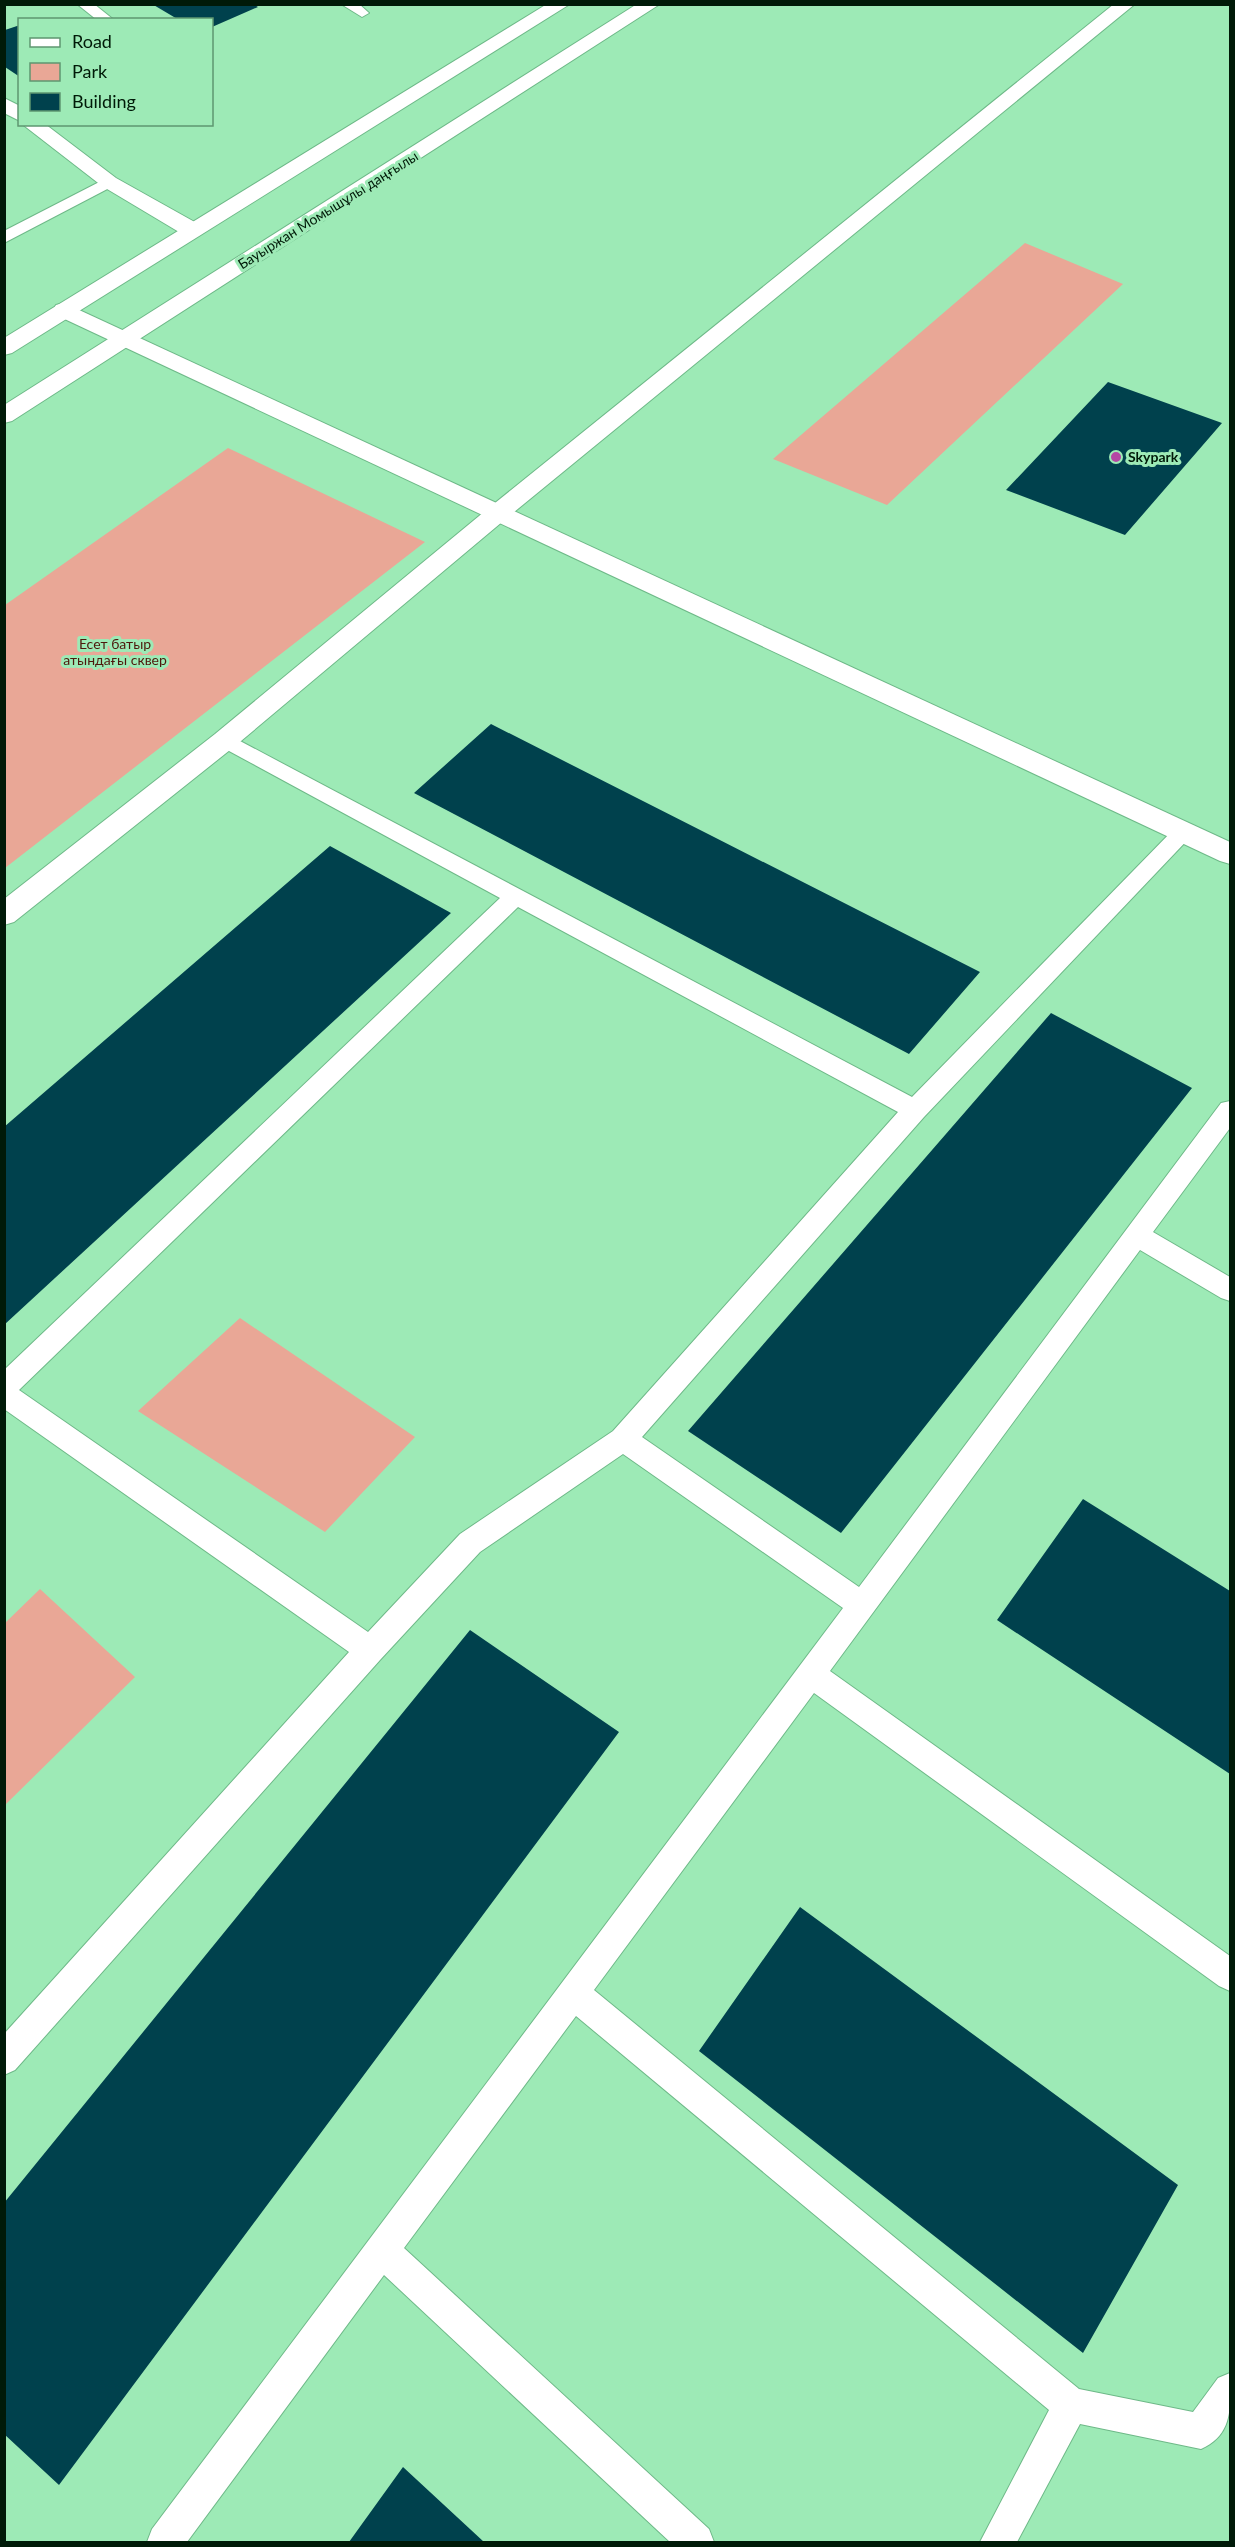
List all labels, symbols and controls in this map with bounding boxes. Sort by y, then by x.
legend [18,18,213,126]
text: Road [72,30,112,52]
text: Park [72,60,108,82]
text: Building [72,90,136,112]
street label: Бауыржан Момышұлы даңғылы [234,147,421,272]
place label: Skypark [1128,448,1179,465]
marker: Skypark [1109,450,1123,464]
park label: Есет батыр атындағы сквер [63,635,167,668]

